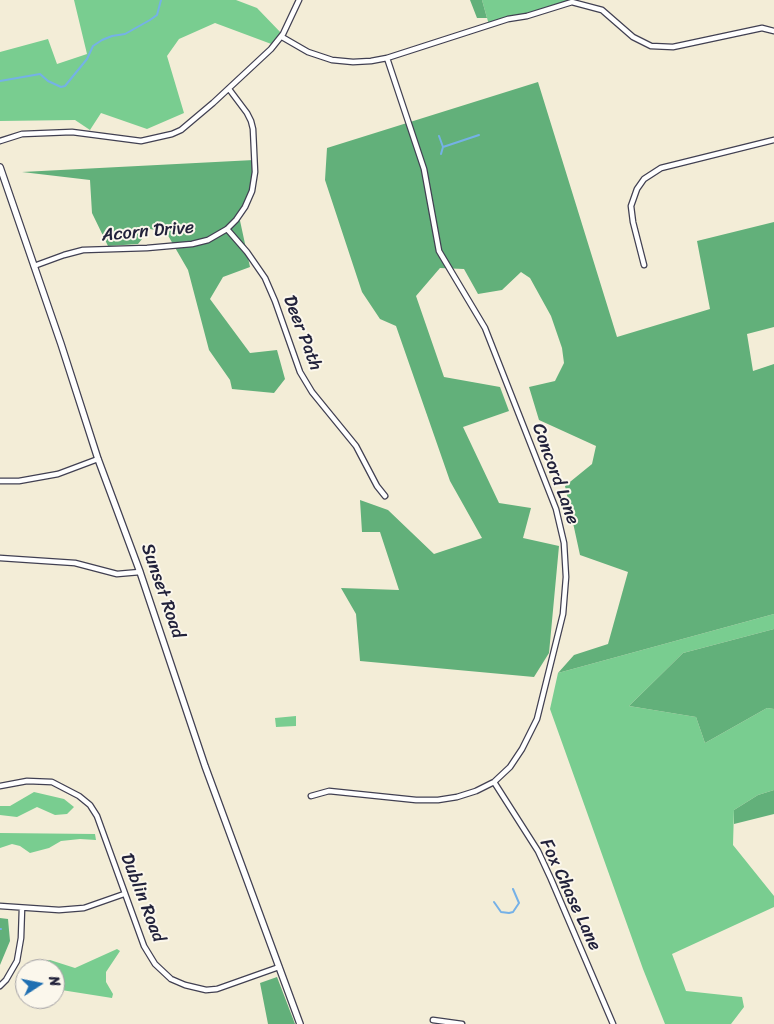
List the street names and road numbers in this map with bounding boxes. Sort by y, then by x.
street label: Acorn Drive [101,217,195,247]
street label: Deer Path [278,292,326,374]
street label: Concord Lane [527,420,583,528]
street label: Sunset Road [136,541,188,641]
street label: Fox Chase Lane [535,836,605,954]
street label: Dublin Road [115,851,169,945]

